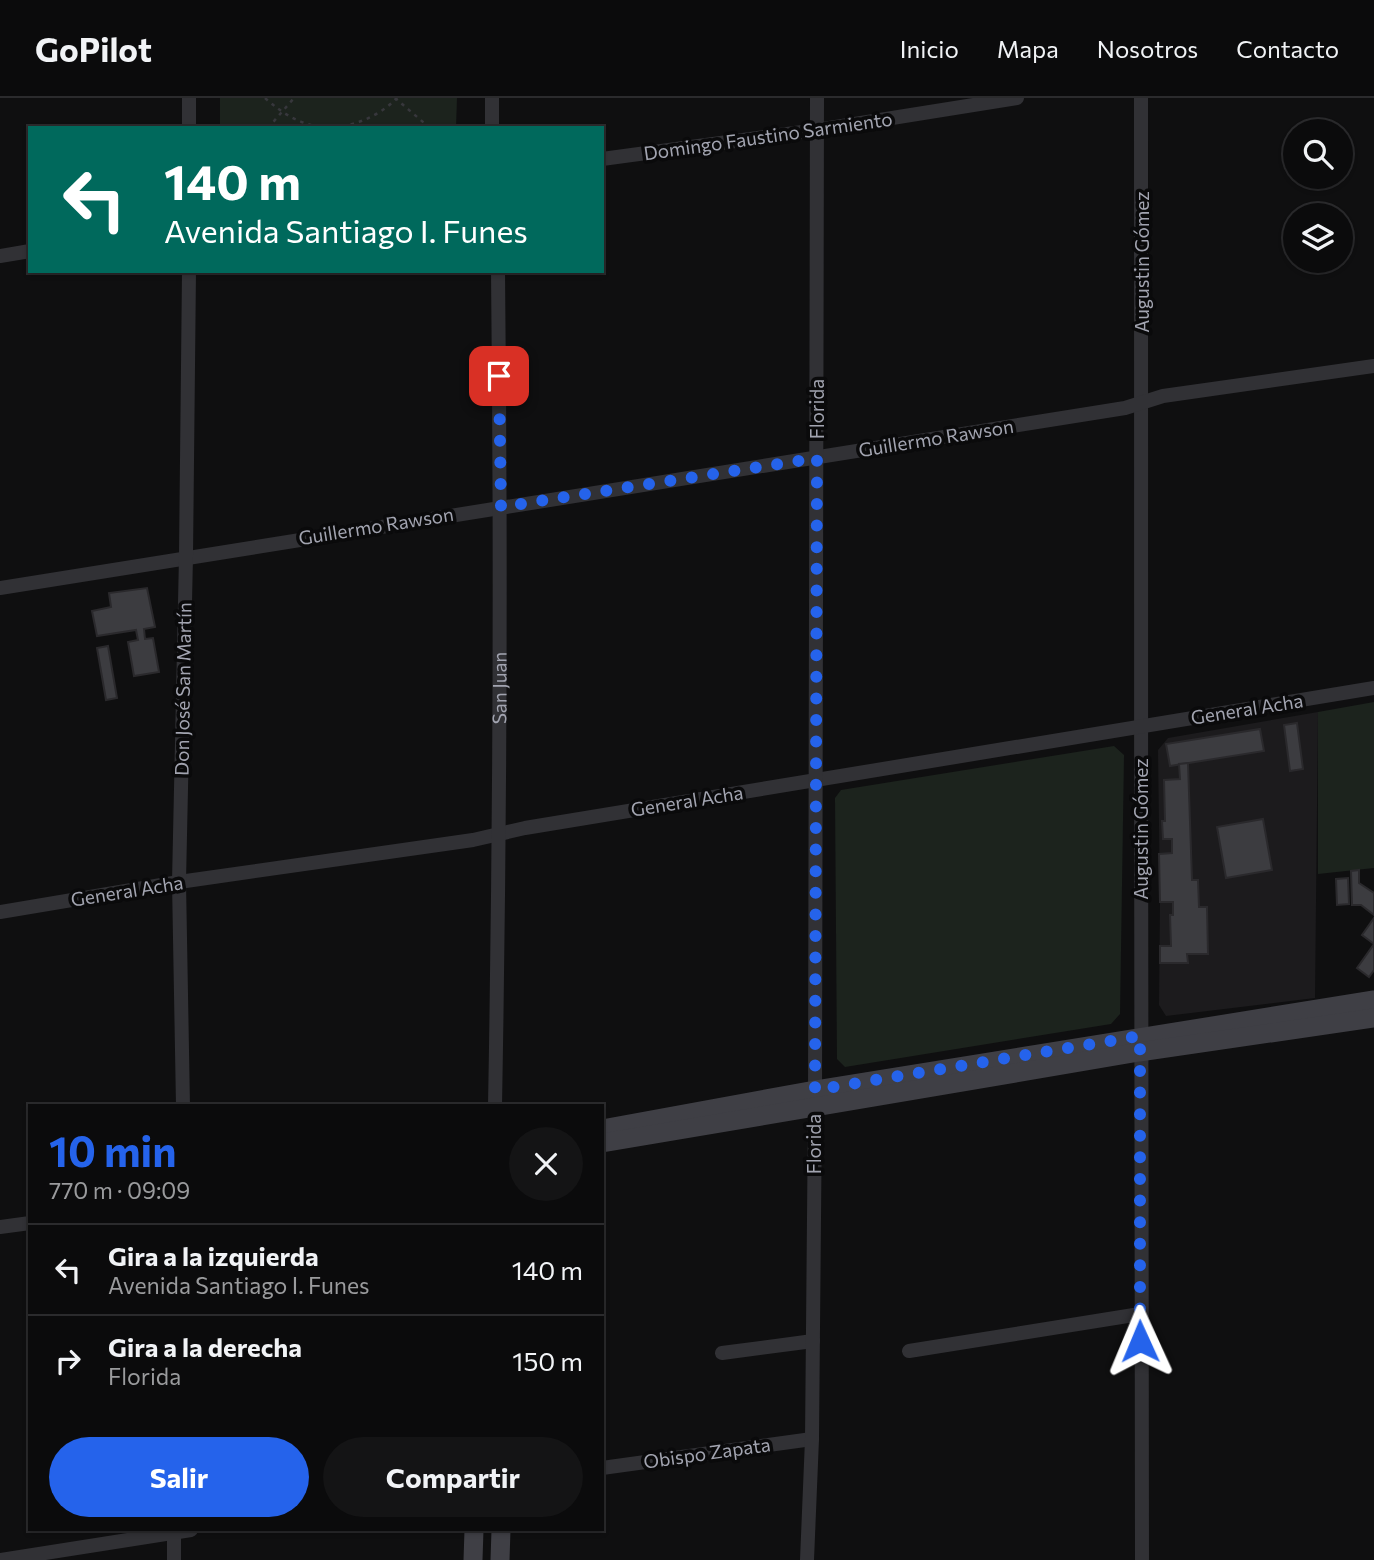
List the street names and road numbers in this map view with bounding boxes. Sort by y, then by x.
street label: Domingo Faustino Sarmiento [642,107,894,164]
street label: Augustin Gómez [1130,191,1153,333]
street label: Florida [805,379,828,439]
street label: Guillermo Rawson [857,414,1015,461]
street label: Guillermo Rawson [297,502,455,549]
street label: Don José San Martín [169,602,196,776]
street label: San Juan [487,652,511,724]
street label: General Acha [1189,688,1305,729]
street label: Augustin Gómez [1129,758,1152,900]
street label: General Acha [629,780,745,821]
street label: General Acha [69,870,185,911]
street label: Florida [802,1114,825,1174]
street label: Obispo Zapata [642,1432,772,1473]

